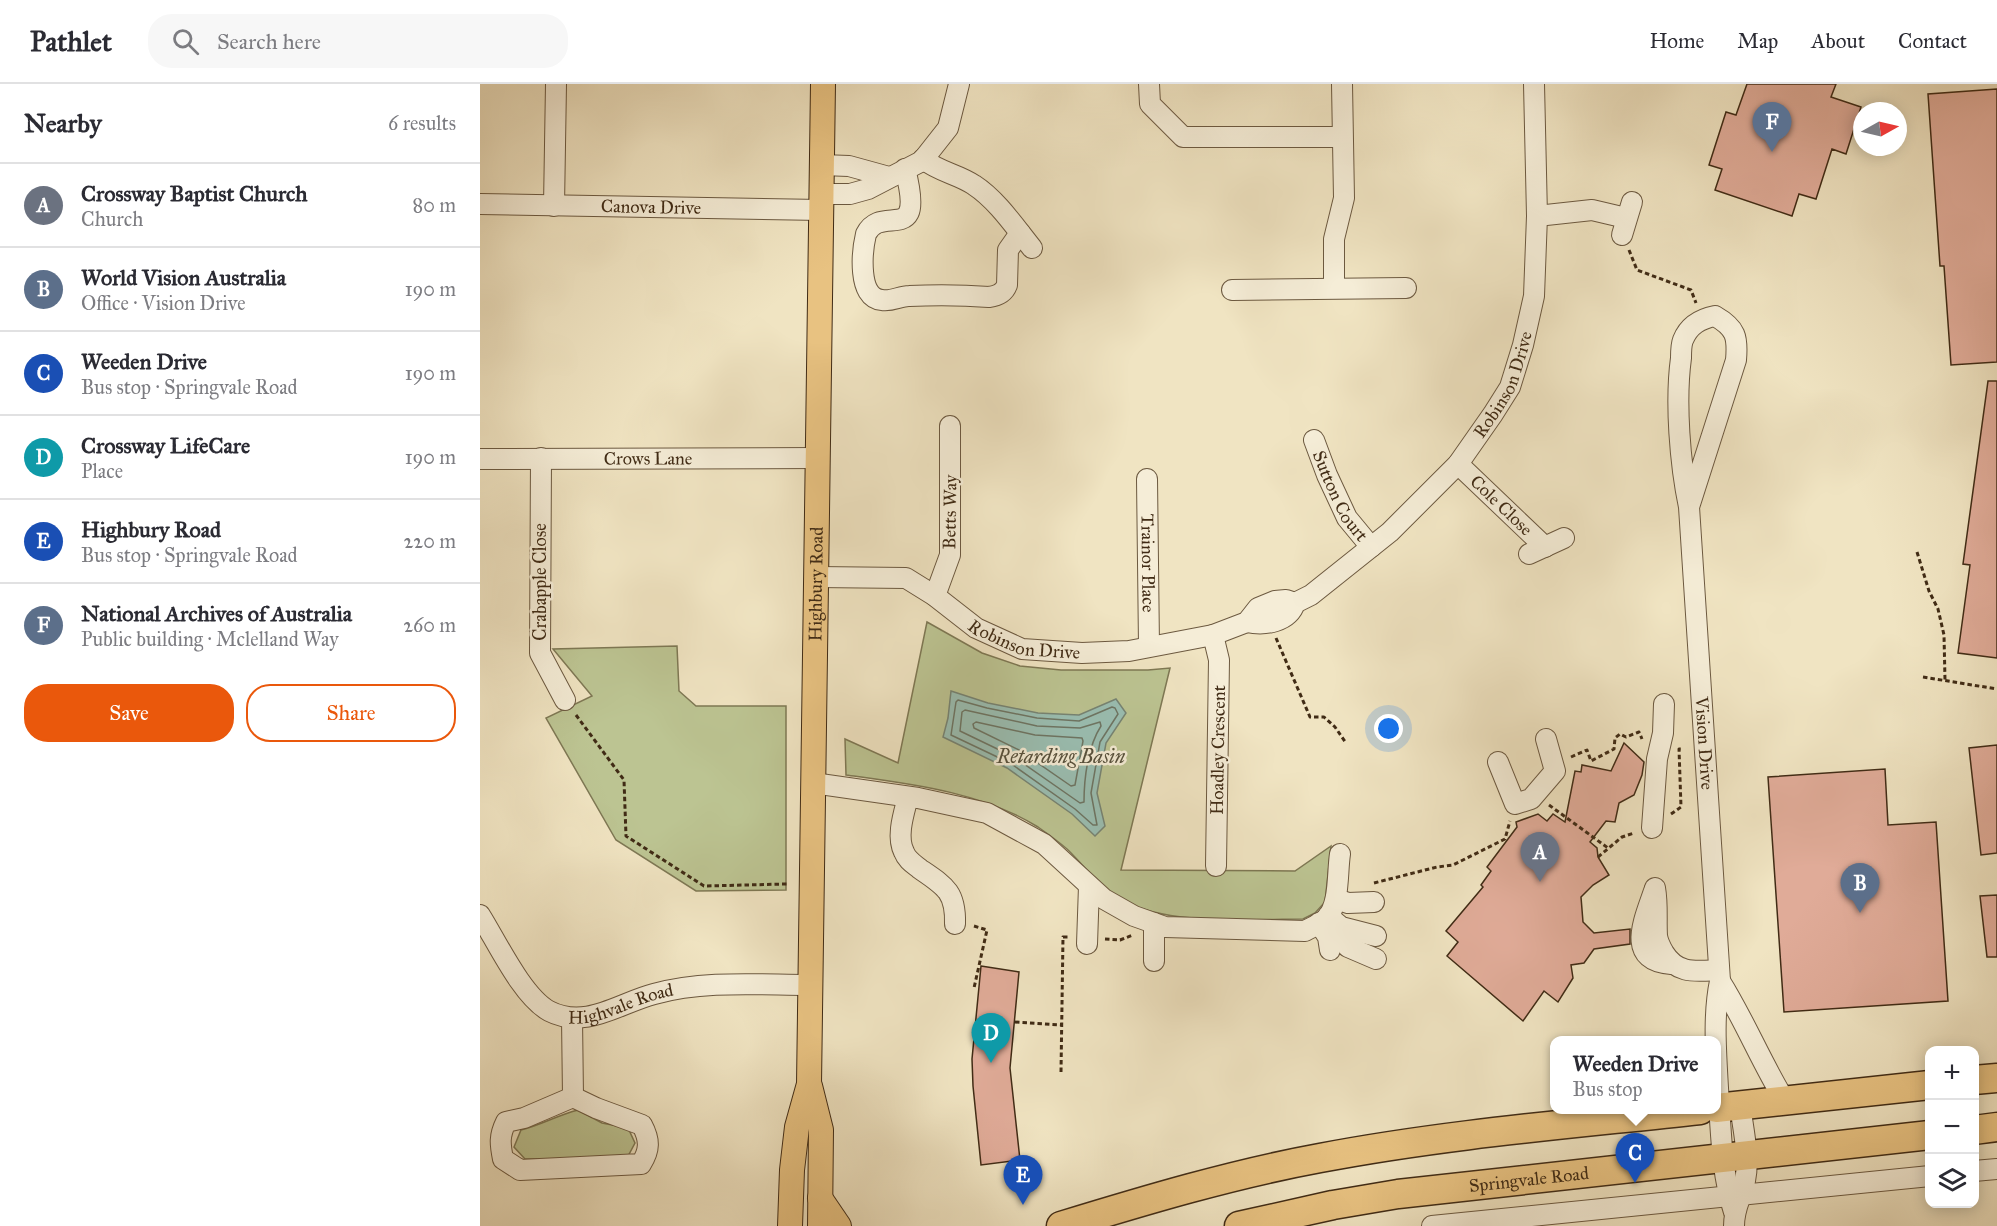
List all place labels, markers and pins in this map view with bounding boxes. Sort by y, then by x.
pin: F [1752,103,1792,152]
pin: A [1520,832,1560,882]
pin: B [1840,864,1880,913]
pin: D [972,1014,1010,1063]
pin: C [1616,1134,1654,1183]
pin: E [1004,1156,1042,1205]

